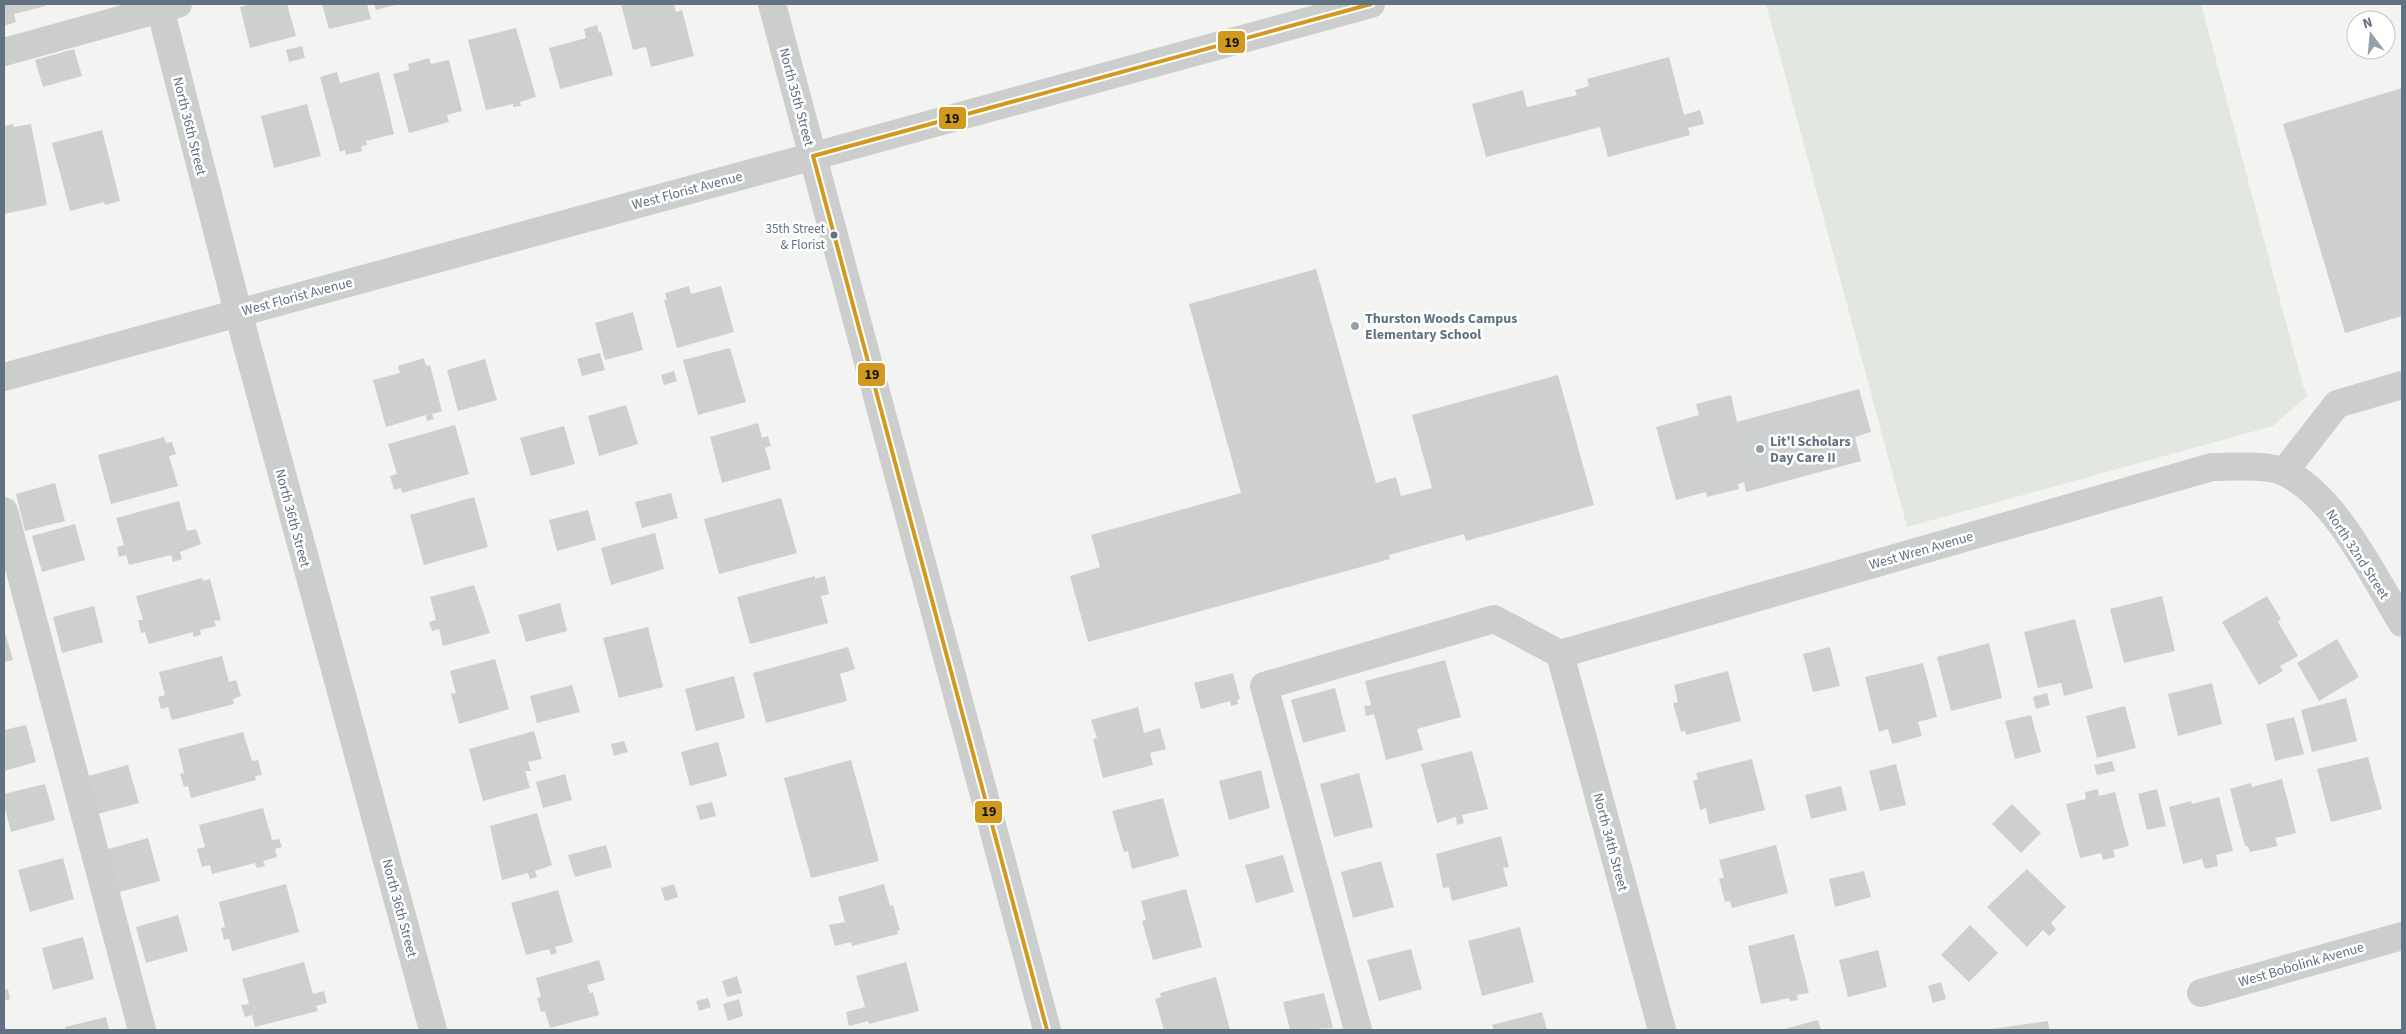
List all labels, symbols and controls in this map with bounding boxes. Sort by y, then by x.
north arrow [2346,10,2396,60]
text: N [2360,13,2375,34]
line badge: 19 [1217,30,1246,54]
text: 19 [1225,33,1239,53]
street label: North 35th Street [773,46,819,149]
street label: North 36th Street [167,75,211,178]
line badge: 19 [938,106,967,130]
text: 19 [945,109,959,129]
street label: West Florist Avenue [630,167,745,215]
place label: 35th Street & Florist [765,220,826,254]
marker: 35th Street & Florist [829,230,839,240]
street label: West Florist Avenue [240,273,355,321]
place label: Thurston Woods Campus Elementary School [1365,309,1517,345]
marker: Thurston Woods Campus Elementary School [1349,320,1361,332]
line badge: 19 [857,362,886,387]
text: 19 [865,365,879,385]
place label: Lit'l Scholars Day Care II [1770,432,1851,468]
marker: Lit'l Scholars Day Care II [1754,443,1766,455]
street label: North 36th Street [269,467,315,570]
street label: North 32nd Street [2320,506,2394,604]
street label: West Wren Avenue [1867,527,1976,575]
street label: North 34th Street [1587,791,1633,894]
line badge: 19 [974,800,1003,824]
text: 19 [982,802,996,822]
street label: North 36th Street [376,857,422,960]
street label: West Bobolink Avenue [2236,937,2366,992]

